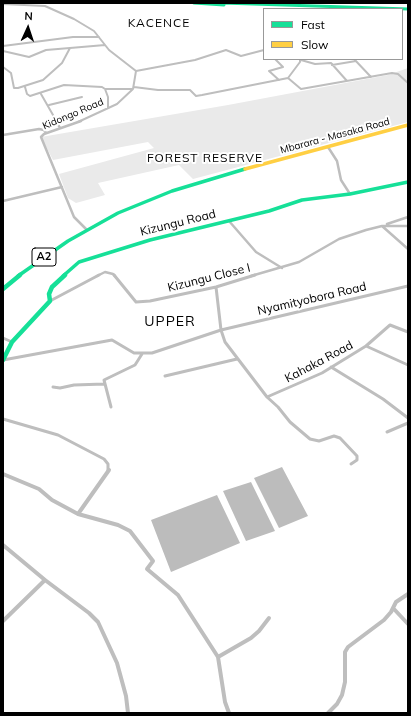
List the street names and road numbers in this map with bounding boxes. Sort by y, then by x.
street label: Kidongo Road [41,96,105,132]
street label: Mbarara - Masaka Road [279,116,391,156]
street label: Kizungu Road [139,207,217,239]
road number: A2 [32,248,56,266]
street label: Kizungu Close I [166,261,252,295]
street label: Nyamityobora Road [256,279,368,319]
street label: Kahaka Road [283,338,355,386]

